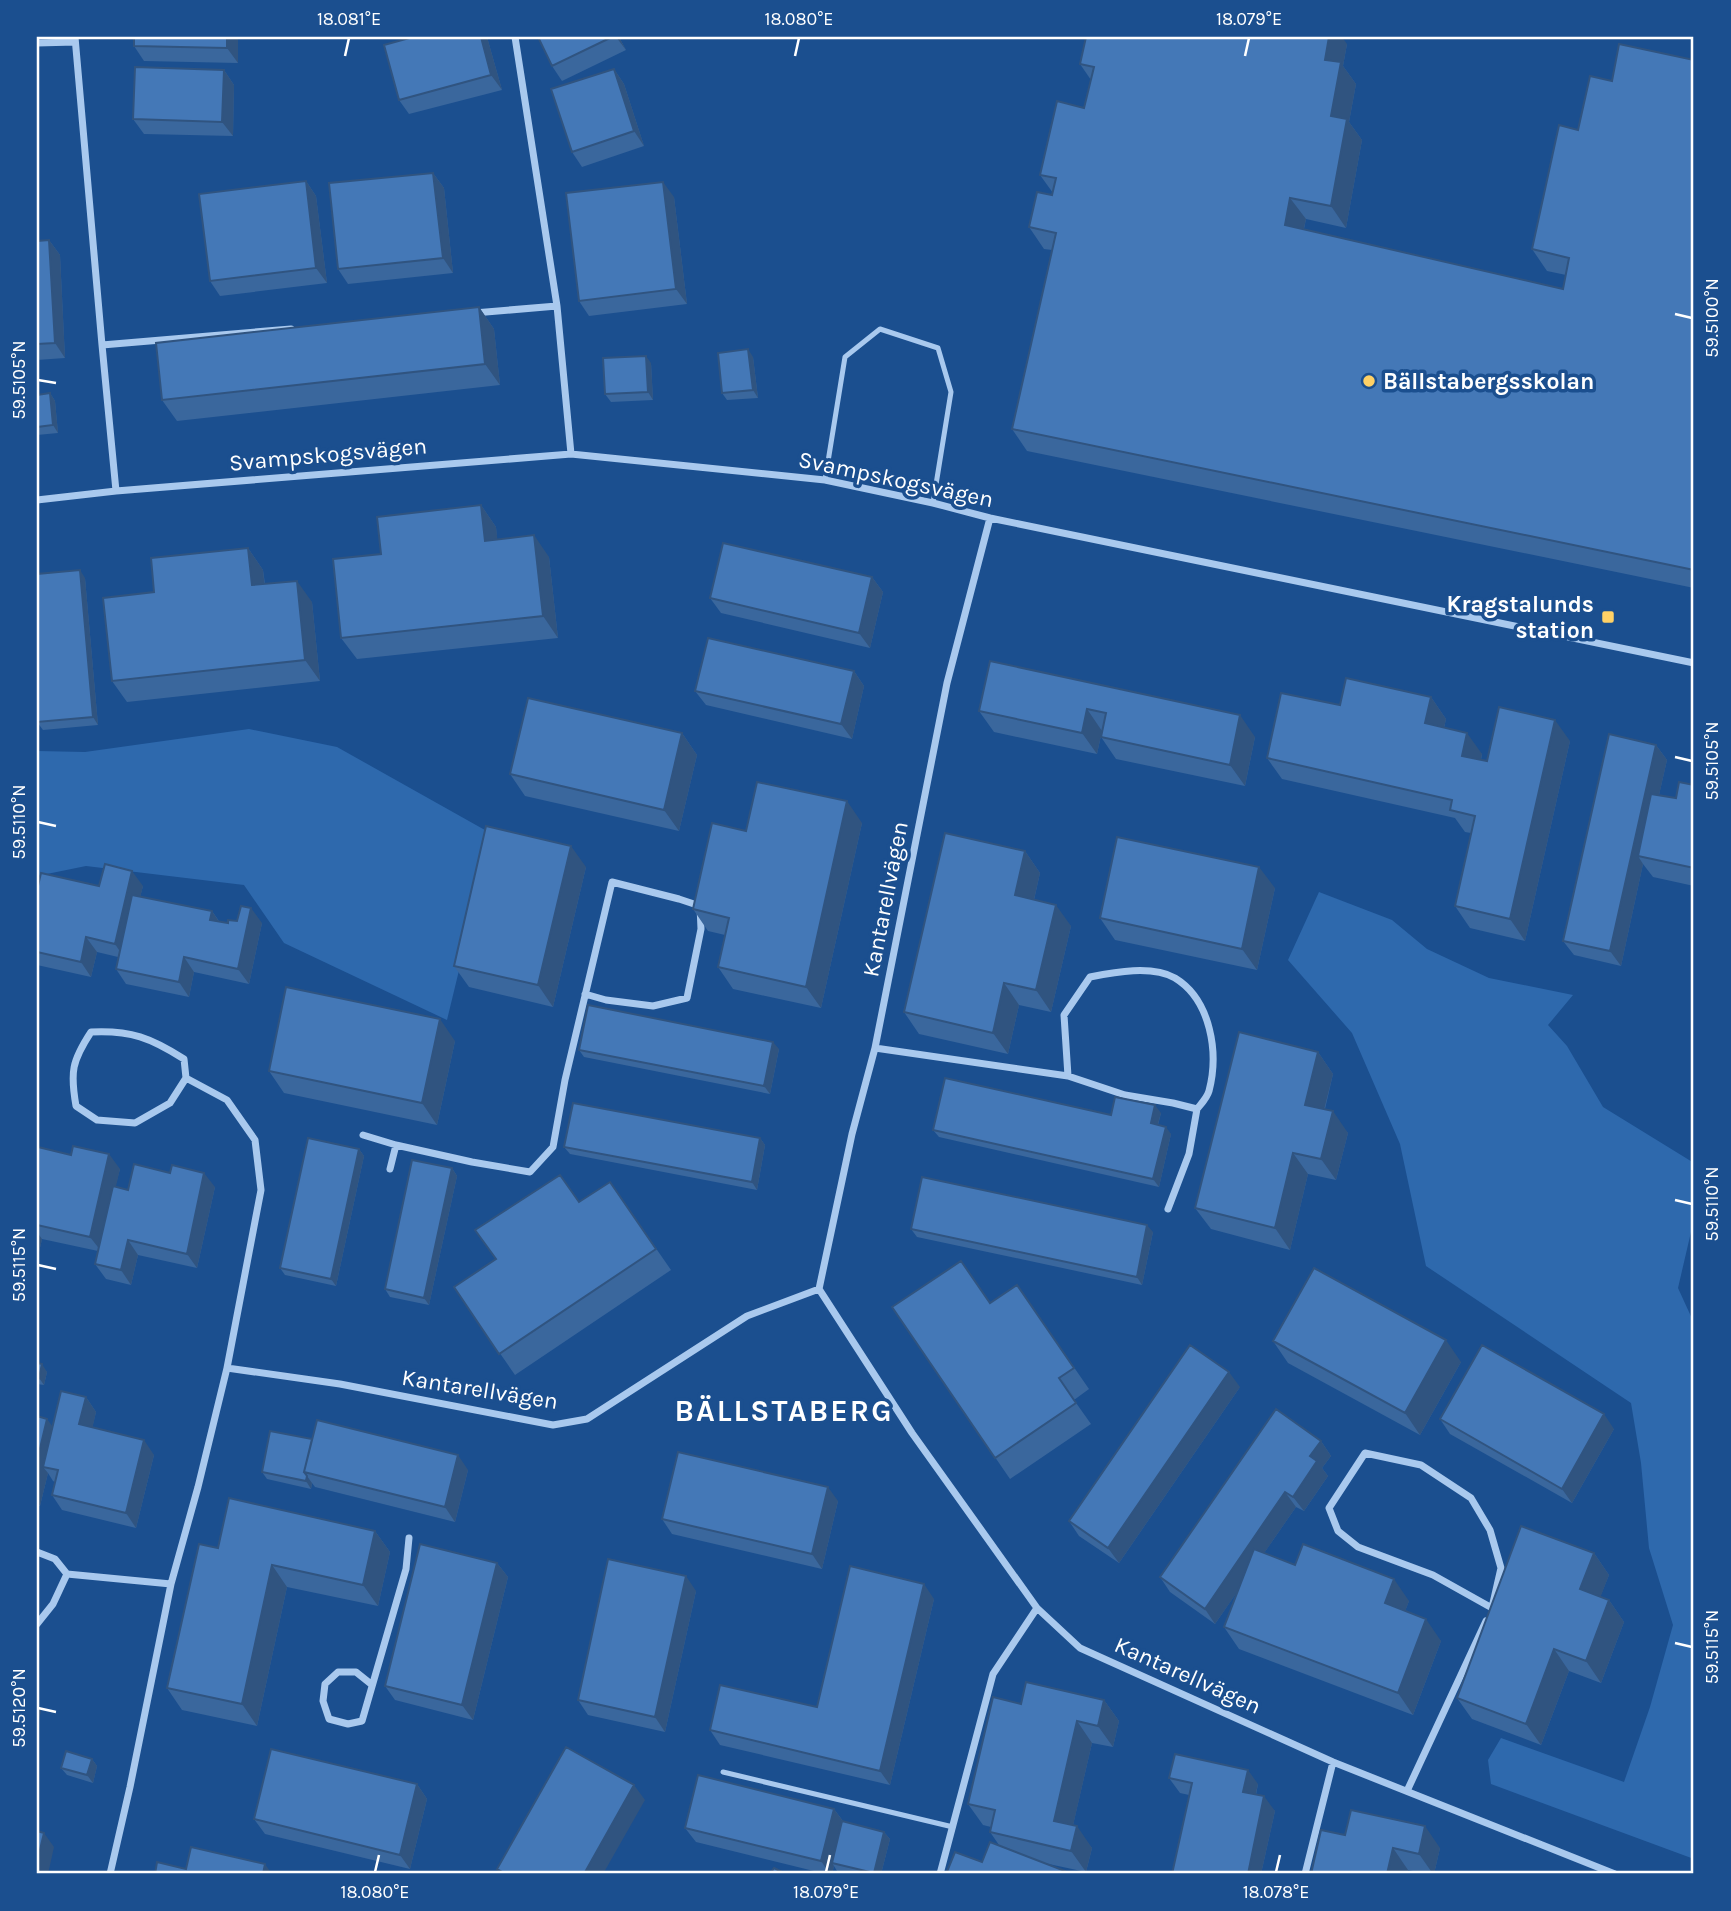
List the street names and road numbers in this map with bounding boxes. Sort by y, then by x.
street label: Svampskogsvägen [228,432,428,477]
street label: Svampskogsvägen [796,446,996,513]
street label: Kantarellvägen [857,819,914,979]
street label: Kantarellvägen [400,1364,560,1415]
street label: Kantarellvägen [1110,1631,1265,1720]

